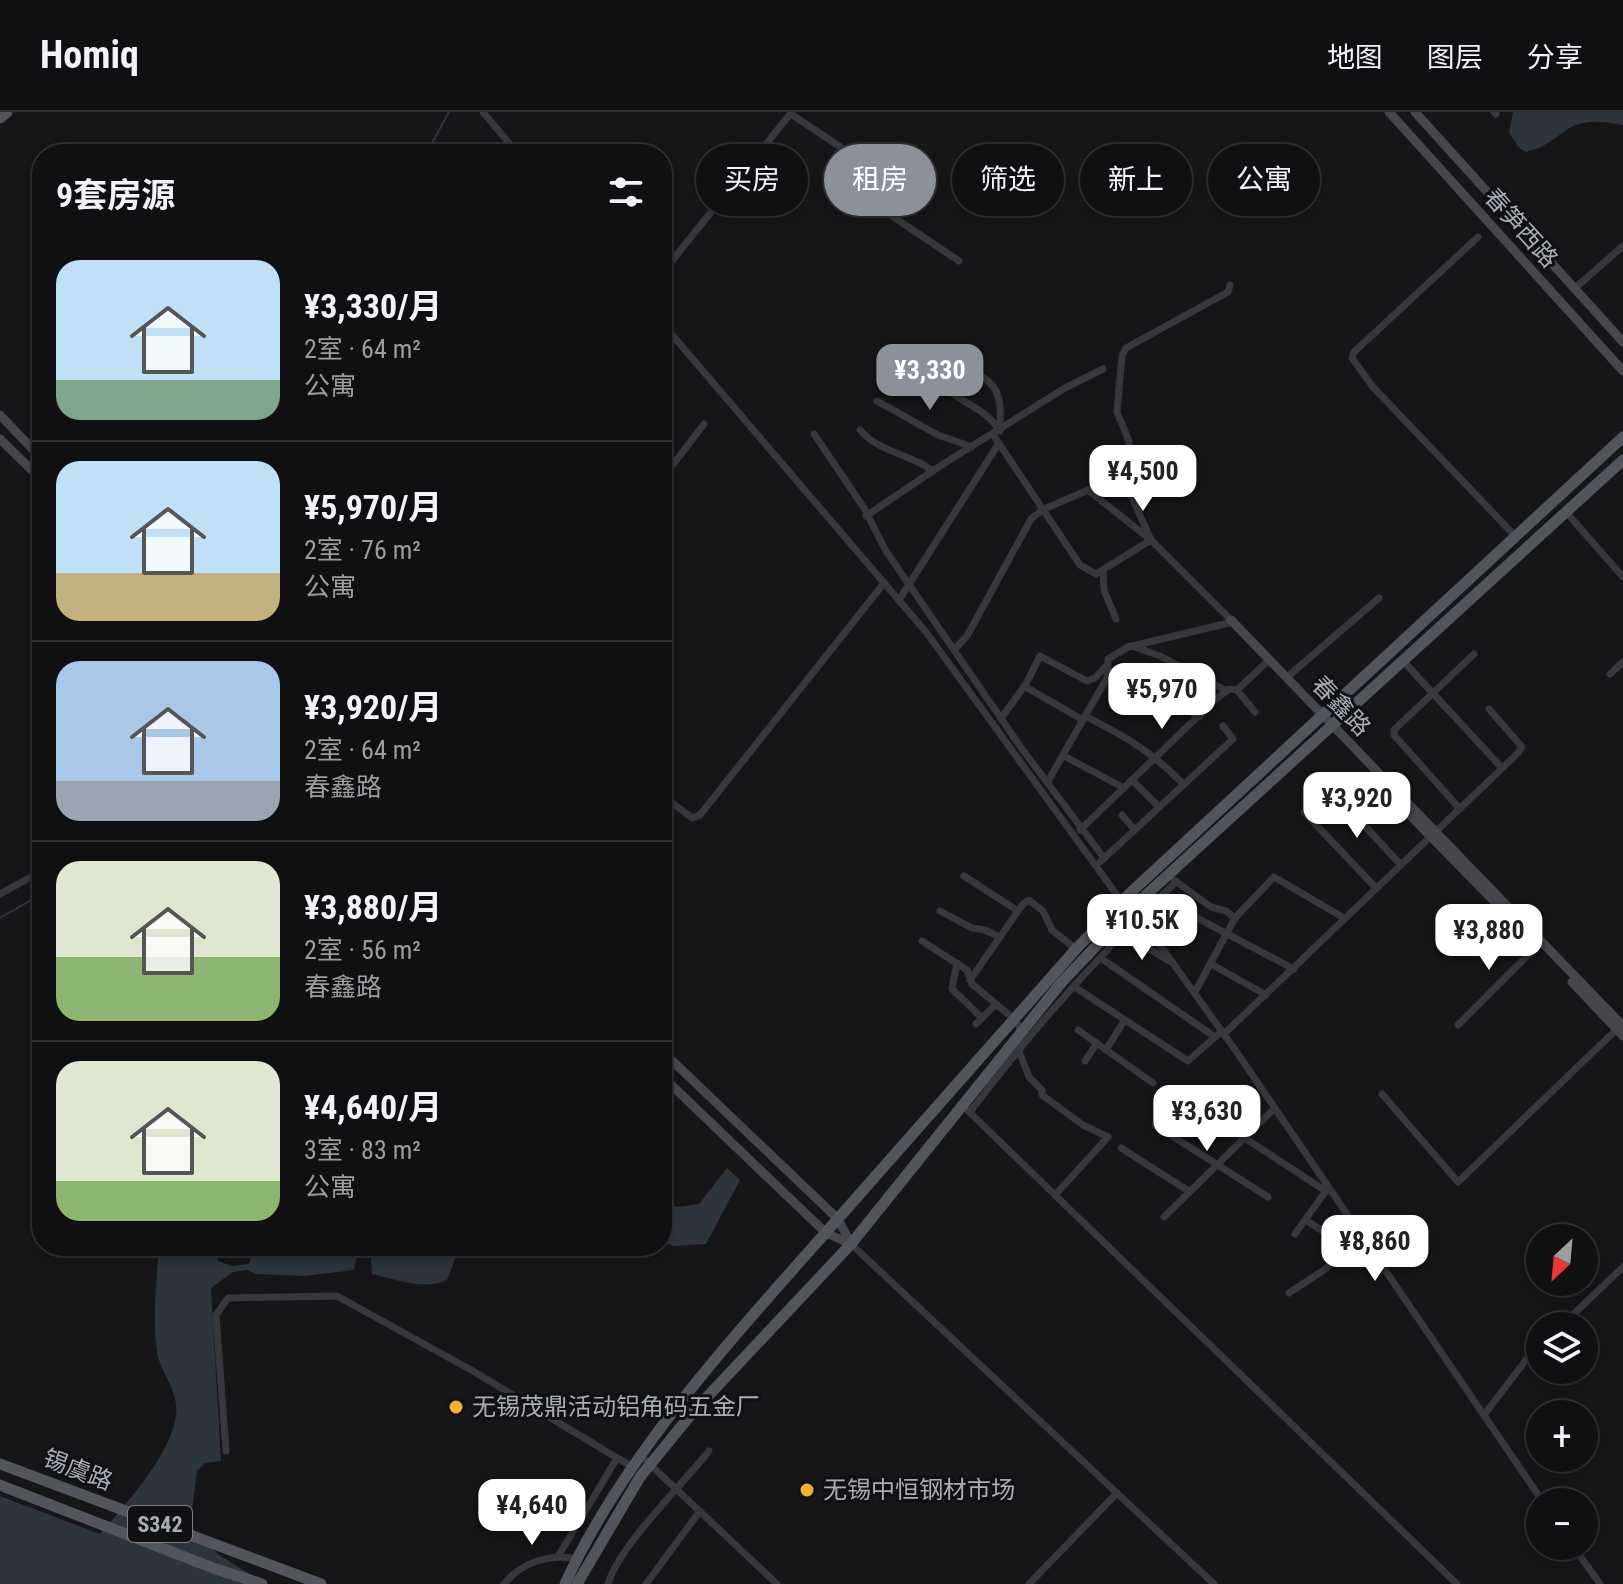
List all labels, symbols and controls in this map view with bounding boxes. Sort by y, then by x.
text: Homiq [40,33,139,77]
text: 地图 [1327,41,1383,74]
text: 图层 [1427,41,1483,74]
text: 分享 [1527,41,1583,74]
chip: 买房 [696,144,808,216]
chip: 租房 [824,144,936,216]
chip: 筛选 [952,144,1064,216]
chip: 新上 [1080,144,1192,216]
chip: 公寓 [1208,144,1320,216]
icon: filters [604,170,648,214]
text: 9套房源 [56,175,175,215]
street label: 春笋西路 [1478,183,1564,273]
text: ¥3,330/月 [304,286,443,326]
icon: home [120,292,216,388]
text: 2室 · 64 m² [304,334,421,364]
pin: ¥3,330 [865,344,995,412]
text: ¥3,330 [894,355,966,385]
text: 公寓 [304,371,356,401]
pin: ¥4,500 [1078,445,1208,513]
text: ¥4,500 [1107,456,1179,486]
text: ¥5,970/月 [304,487,443,527]
icon: home [120,493,216,589]
text: 2室 · 76 m² [304,535,421,565]
text: 公寓 [304,572,356,602]
pin: ¥5,970 [1097,663,1227,731]
street label: 春鑫路 [1306,670,1376,742]
text: ¥5,970 [1126,674,1198,704]
text: ¥3,920/月 [304,687,443,727]
icon: home [120,693,216,789]
text: 2室 · 64 m² [304,735,421,765]
text: 春鑫路 [304,772,382,802]
pin: ¥3,920 [1292,772,1422,840]
text: ¥3,920 [1321,783,1393,813]
text: ¥3,880/月 [304,887,443,927]
icon: home [120,893,216,989]
pin: ¥10.5K [1077,894,1207,962]
pin: ¥3,880 [1424,904,1554,972]
text: ¥10.5K [1105,905,1179,935]
text: ¥3,880 [1453,915,1525,945]
text: 2室 · 56 m² [304,935,421,965]
text: 春鑫路 [304,972,382,1002]
pin: ¥3,630 [1142,1085,1272,1153]
text: ¥4,640/月 [304,1087,443,1127]
icon: home [120,1093,216,1189]
text: ¥3,630 [1171,1096,1243,1126]
text: 3室 · 83 m² [304,1135,421,1165]
text: 公寓 [304,1172,356,1202]
pin: ¥8,860 [1310,1215,1440,1283]
north arrow [1526,1224,1598,1296]
map controls [1526,1224,1598,1560]
text: ¥8,860 [1339,1226,1411,1256]
button: layers [1526,1312,1598,1384]
place label: 无锡茂鼎活动铝角码五金厂 [472,1393,760,1421]
marker: 无锡茂鼎活动铝角码五金厂 [447,1398,465,1416]
button: + [1526,1400,1598,1472]
street label: 锡虞路 [39,1444,117,1496]
place label: 无锡中恒钢材市场 [823,1476,1015,1504]
pin: ¥4,640 [467,1479,597,1547]
marker: 无锡中恒钢材市场 [798,1481,816,1499]
button: − [1526,1488,1598,1560]
text: ¥4,640 [496,1490,568,1520]
road number: S342 [128,1506,192,1542]

